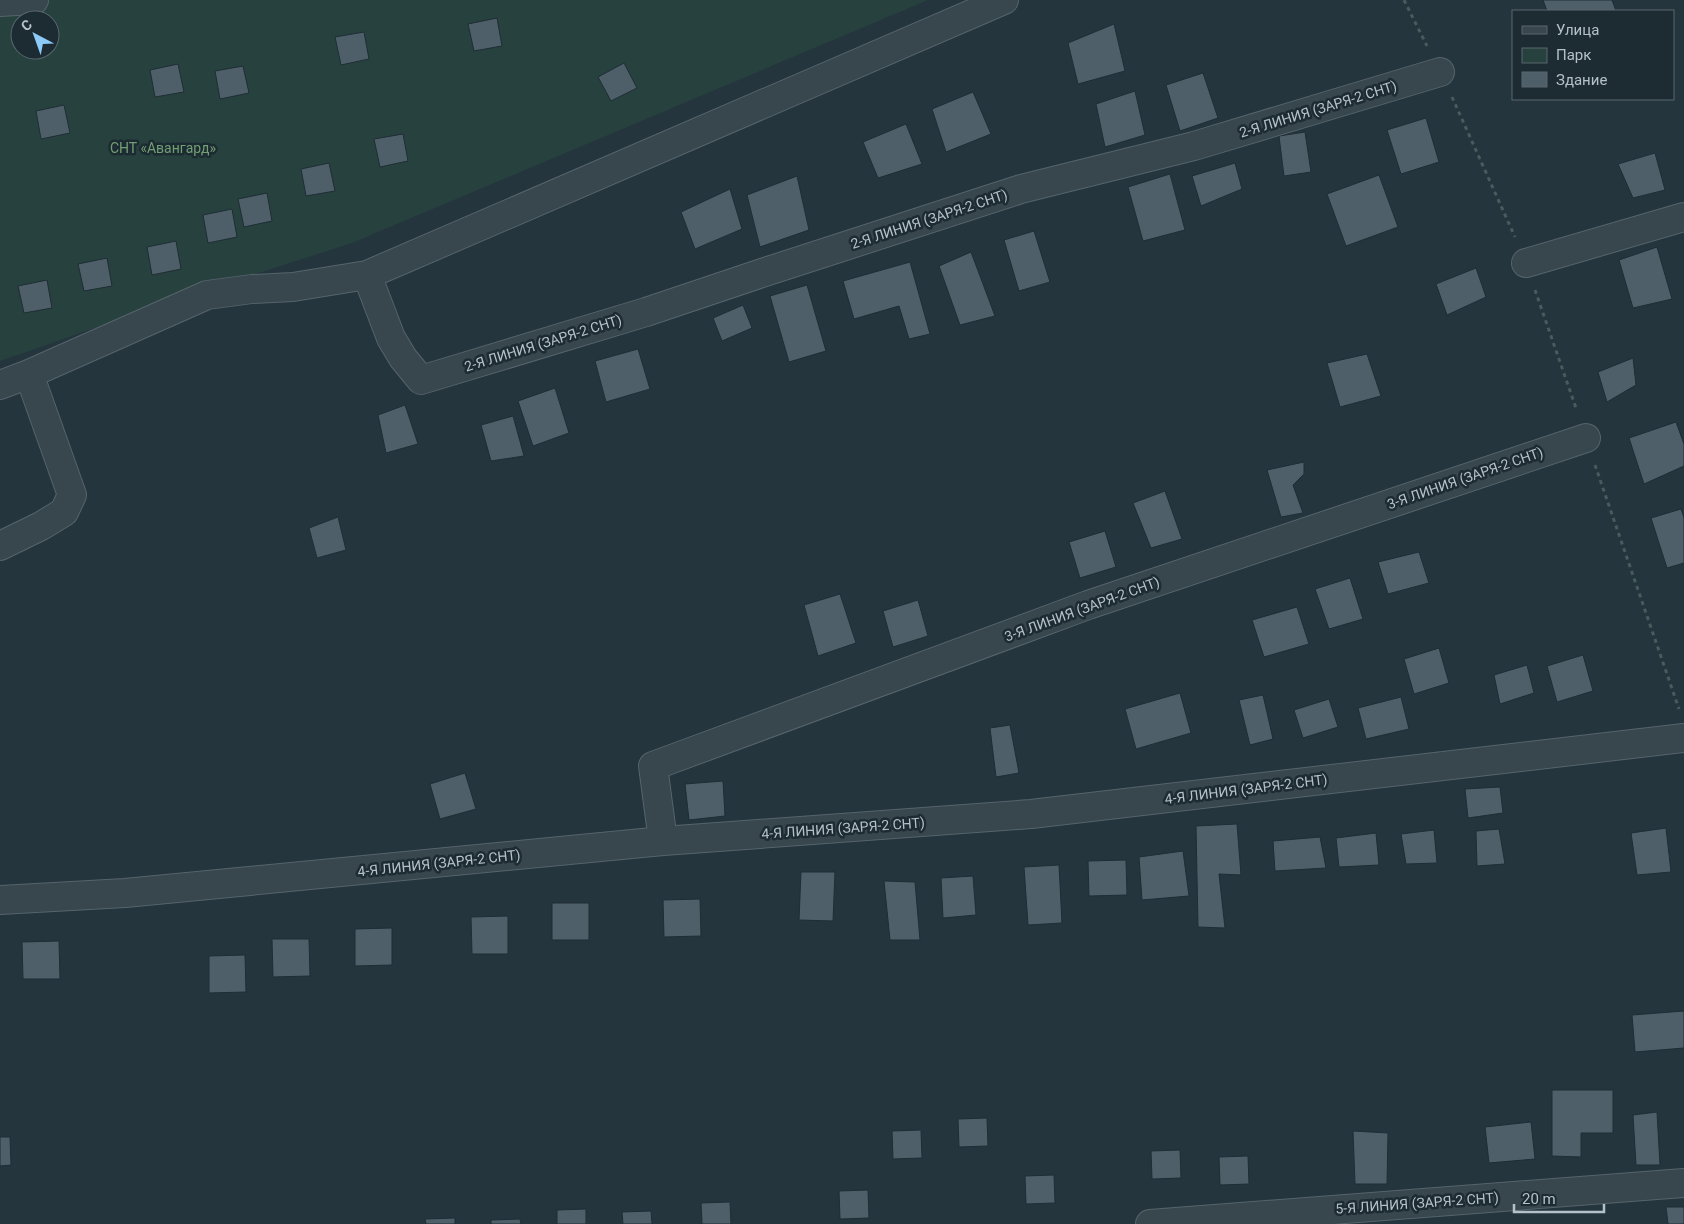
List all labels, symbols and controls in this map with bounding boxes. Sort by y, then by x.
north arrow [10,10,60,60]
legend [1512,10,1674,100]
text: С [18,16,35,34]
text: Улица [1556,21,1599,39]
text: Парк [1556,46,1591,64]
text: Здание [1556,71,1607,89]
street label: 2-Я ЛИНИЯ (ЗАРЯ-2 СНТ) [1237,77,1399,142]
park label: СНТ «Авангард» [110,140,216,156]
street label: 2-Я ЛИНИЯ (ЗАРЯ-2 СНТ) [849,186,1010,253]
street label: 2-Я ЛИНИЯ (ЗАРЯ-2 СНТ) [462,311,624,376]
street label: 3-Я ЛИНИЯ (ЗАРЯ-2 СНТ) [1385,444,1545,513]
street label: 3-Я ЛИНИЯ (ЗАРЯ-2 СНТ) [1002,573,1162,645]
street label: 4-Я ЛИНИЯ (ЗАРЯ-2 СНТ) [1164,771,1328,808]
street label: 4-Я ЛИНИЯ (ЗАРЯ-2 СНТ) [761,814,925,843]
street label: 4-Я ЛИНИЯ (ЗАРЯ-2 СНТ) [357,846,521,881]
scale bar [1514,1182,1604,1214]
street label: 5-Я ЛИНИЯ (ЗАРЯ-2 СНТ) [1335,1189,1499,1218]
text: 20 m [1522,1190,1556,1208]

